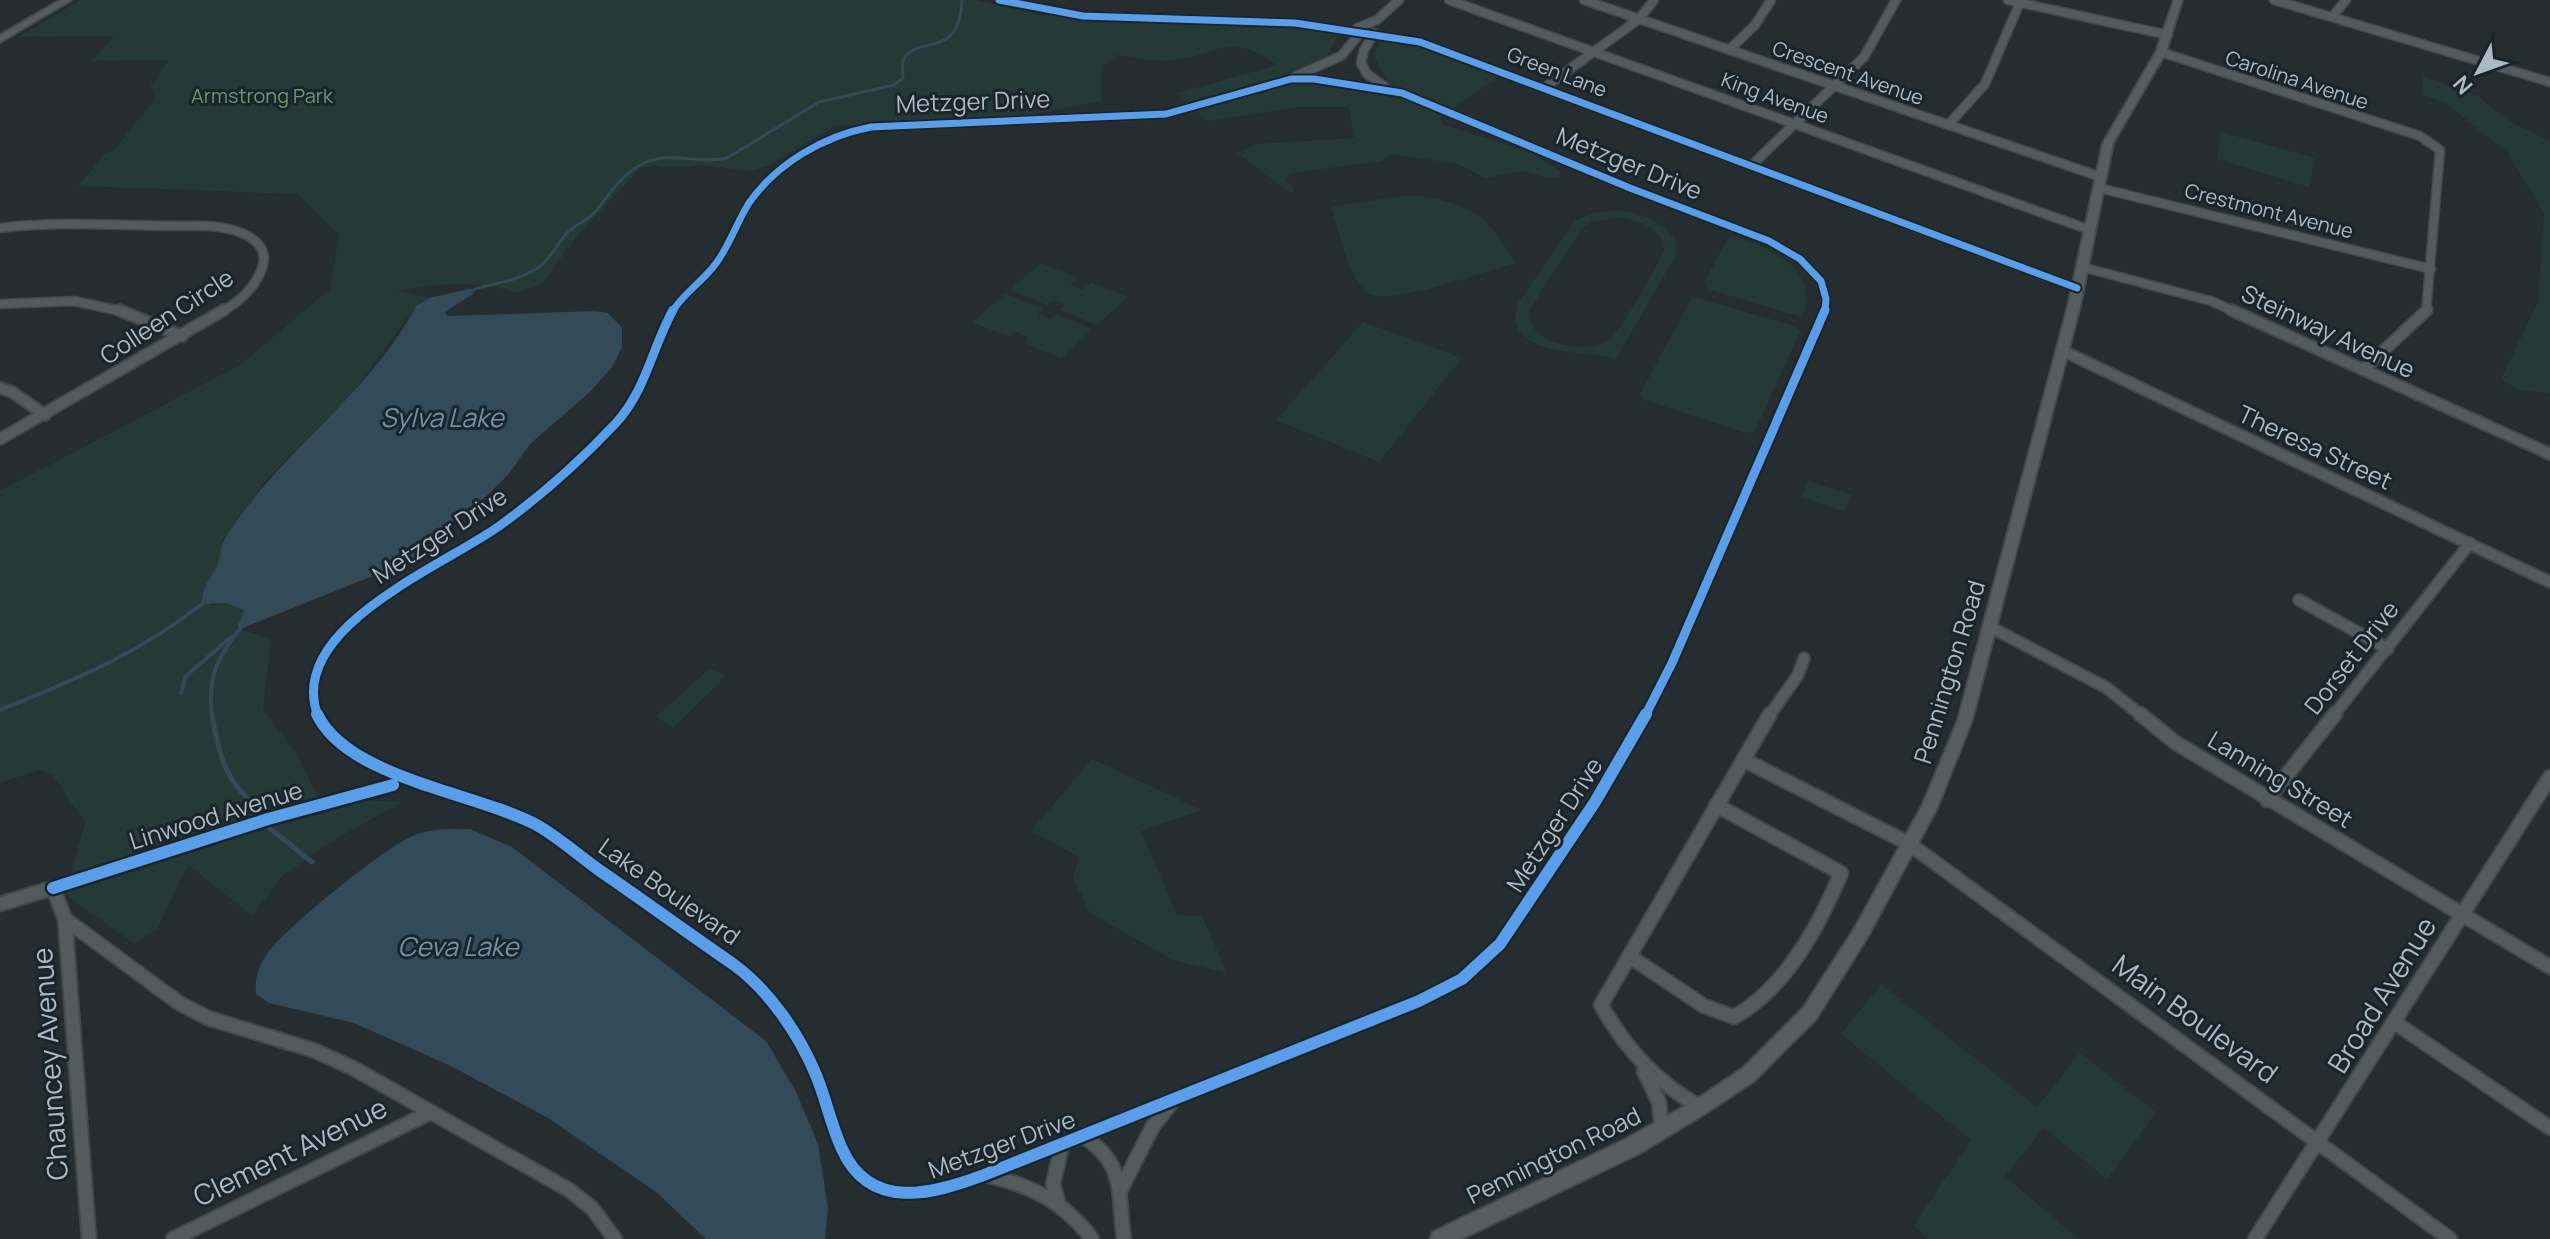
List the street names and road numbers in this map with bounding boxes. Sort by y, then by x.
street label: Crescent Avenue [1769,34,1927,111]
street label: Green Lane [1503,40,1611,103]
street label: Carolina Avenue [2222,44,2372,115]
street label: King Avenue [1718,66,1833,129]
street label: Metzger Drive [895,81,1051,120]
street label: Metzger Drive [1552,118,1707,207]
street label: Crestmont Avenue [2182,177,2356,244]
street label: Colleen Circle [93,260,239,371]
street label: Steinway Avenue [2237,276,2421,385]
street label: Theresa Street [2233,397,2398,497]
street label: Metzger Drive [365,479,513,591]
street label: Pennington Road [1905,576,1992,767]
street label: Dorset Drive [2296,593,2406,721]
street label: Lanning Street [2202,722,2359,835]
street label: Metzger Drive [1498,750,1610,898]
street label: Linwood Avenue [125,773,306,857]
street label: Lake Boulevard [592,830,747,952]
street label: Broad Avenue [2318,909,2444,1080]
street label: Main Boulevard [2105,945,2286,1091]
street label: Chauncey Avenue [22,947,76,1182]
street label: Clement Avenue [186,1088,393,1215]
street label: Pennington Road [1461,1098,1646,1211]
street label: Metzger Drive [923,1102,1080,1185]

